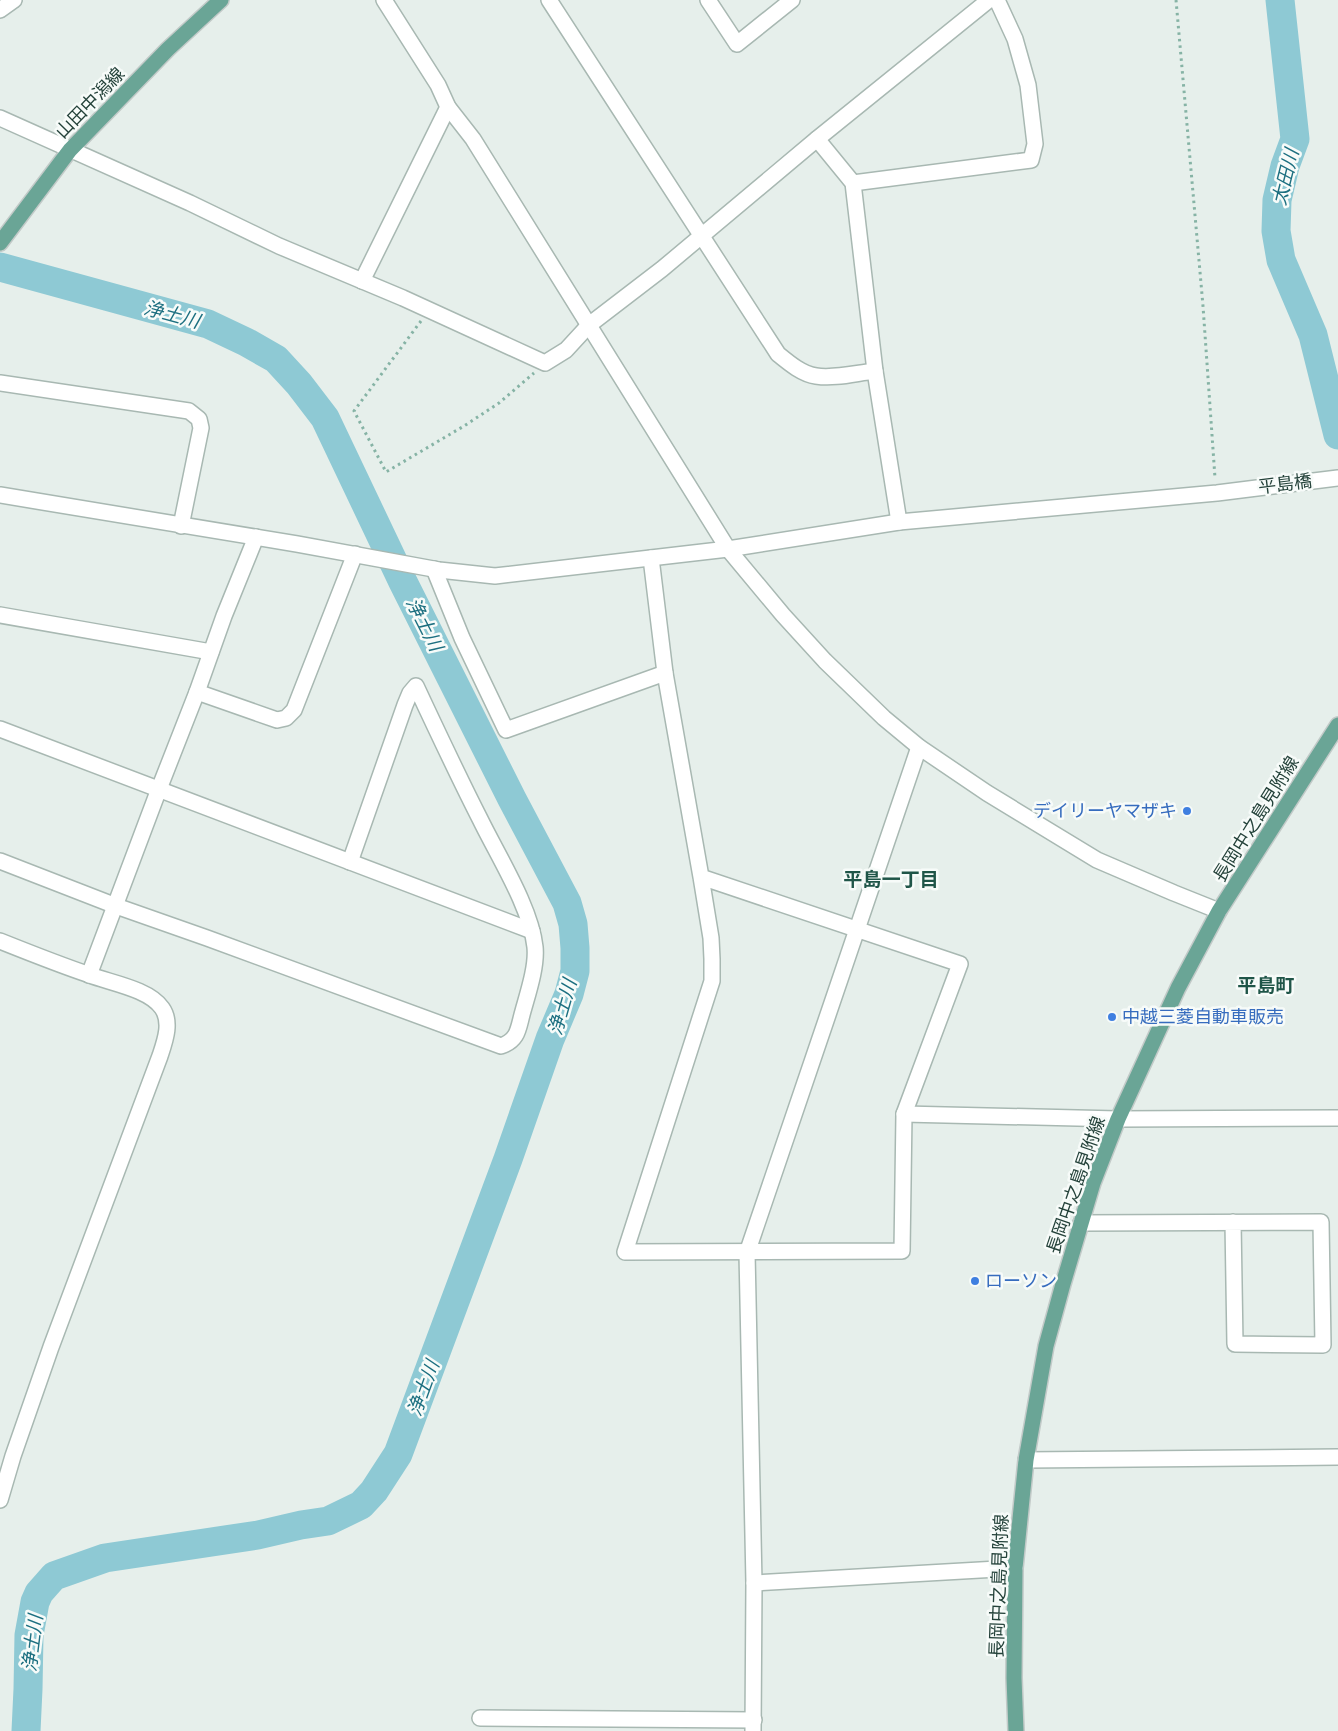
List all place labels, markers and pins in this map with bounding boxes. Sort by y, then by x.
place label: デイリーヤマザキ [1033,800,1177,821]
marker: デイリーヤマザキ [1181,805,1193,817]
place label: 中越三菱自動車販売 [1122,1006,1284,1027]
marker: 中越三菱自動車販売 [1106,1011,1118,1023]
place label: ローソン [985,1270,1057,1291]
marker: ローソン [969,1275,981,1287]

